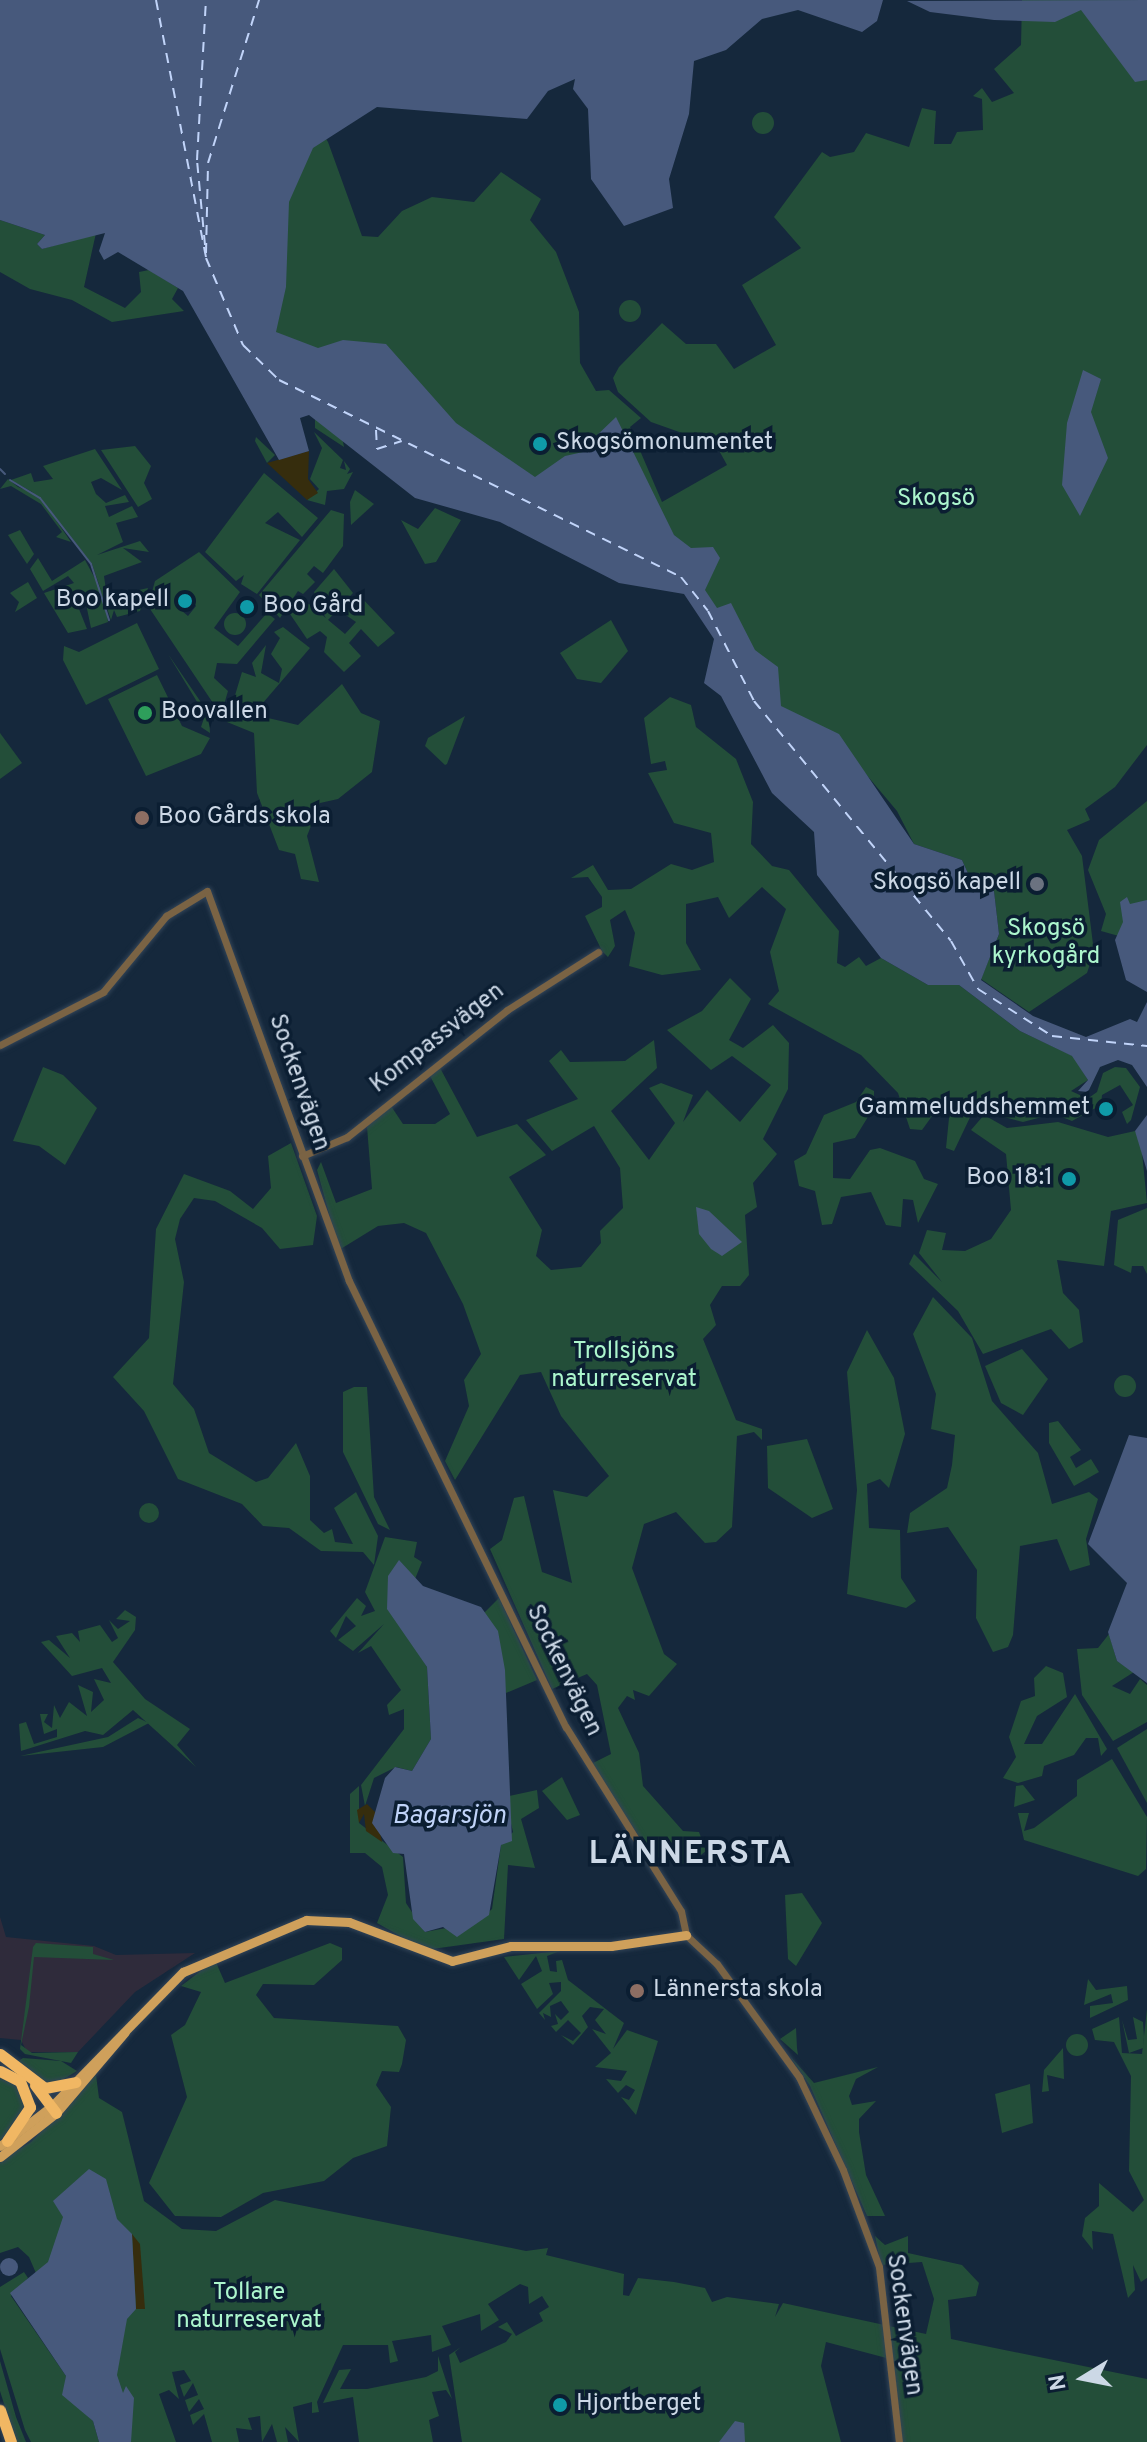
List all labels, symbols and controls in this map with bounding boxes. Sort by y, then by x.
place label: Skogsömonumentet [556,430,773,458]
marker: Skogsömonumentet [531,435,549,453]
park label: Skogsö [897,486,975,514]
place label: Boo kapell [56,587,169,615]
marker: Boo kapell [176,592,194,610]
place label: Boo Gård [263,593,363,621]
marker: Boo Gård [238,598,256,616]
place label: Boovallen [161,699,268,727]
marker: Boovallen [136,704,154,722]
place label: Boo Gårds skola [158,804,331,832]
marker: Boo Gårds skola [133,809,151,827]
place label: Skogsö kapell [873,870,1021,898]
marker: Skogsö kapell [1028,875,1046,893]
park label: Skogsö kyrkogård [992,916,1100,972]
street label: Kompassvägen [365,978,511,1100]
street label: Sockenvägen [261,1011,335,1155]
place label: Gammeluddshemmet [858,1095,1090,1123]
marker: Gammeluddshemmet [1097,1100,1115,1118]
place label: Boo 18:1 [966,1165,1053,1193]
marker: Boo 18:1 [1060,1170,1078,1188]
park label: Trollsjöns naturreservat [551,1339,697,1395]
street label: Sockenvägen [519,1600,607,1742]
water label: Bagarsjön [392,1801,506,1833]
district label: LÄNNERSTA [589,1836,793,1874]
place label: Lännersta skola [653,1977,823,2005]
marker: Lännersta skola [628,1982,646,2000]
street label: Sockenvägen [879,2252,927,2398]
park label: Tollare naturreservat [176,2280,322,2336]
north arrow [1043,2338,1123,2418]
text: N [1044,2372,1074,2392]
place label: Hjortberget [576,2391,701,2419]
marker: Hjortberget [551,2396,569,2414]

